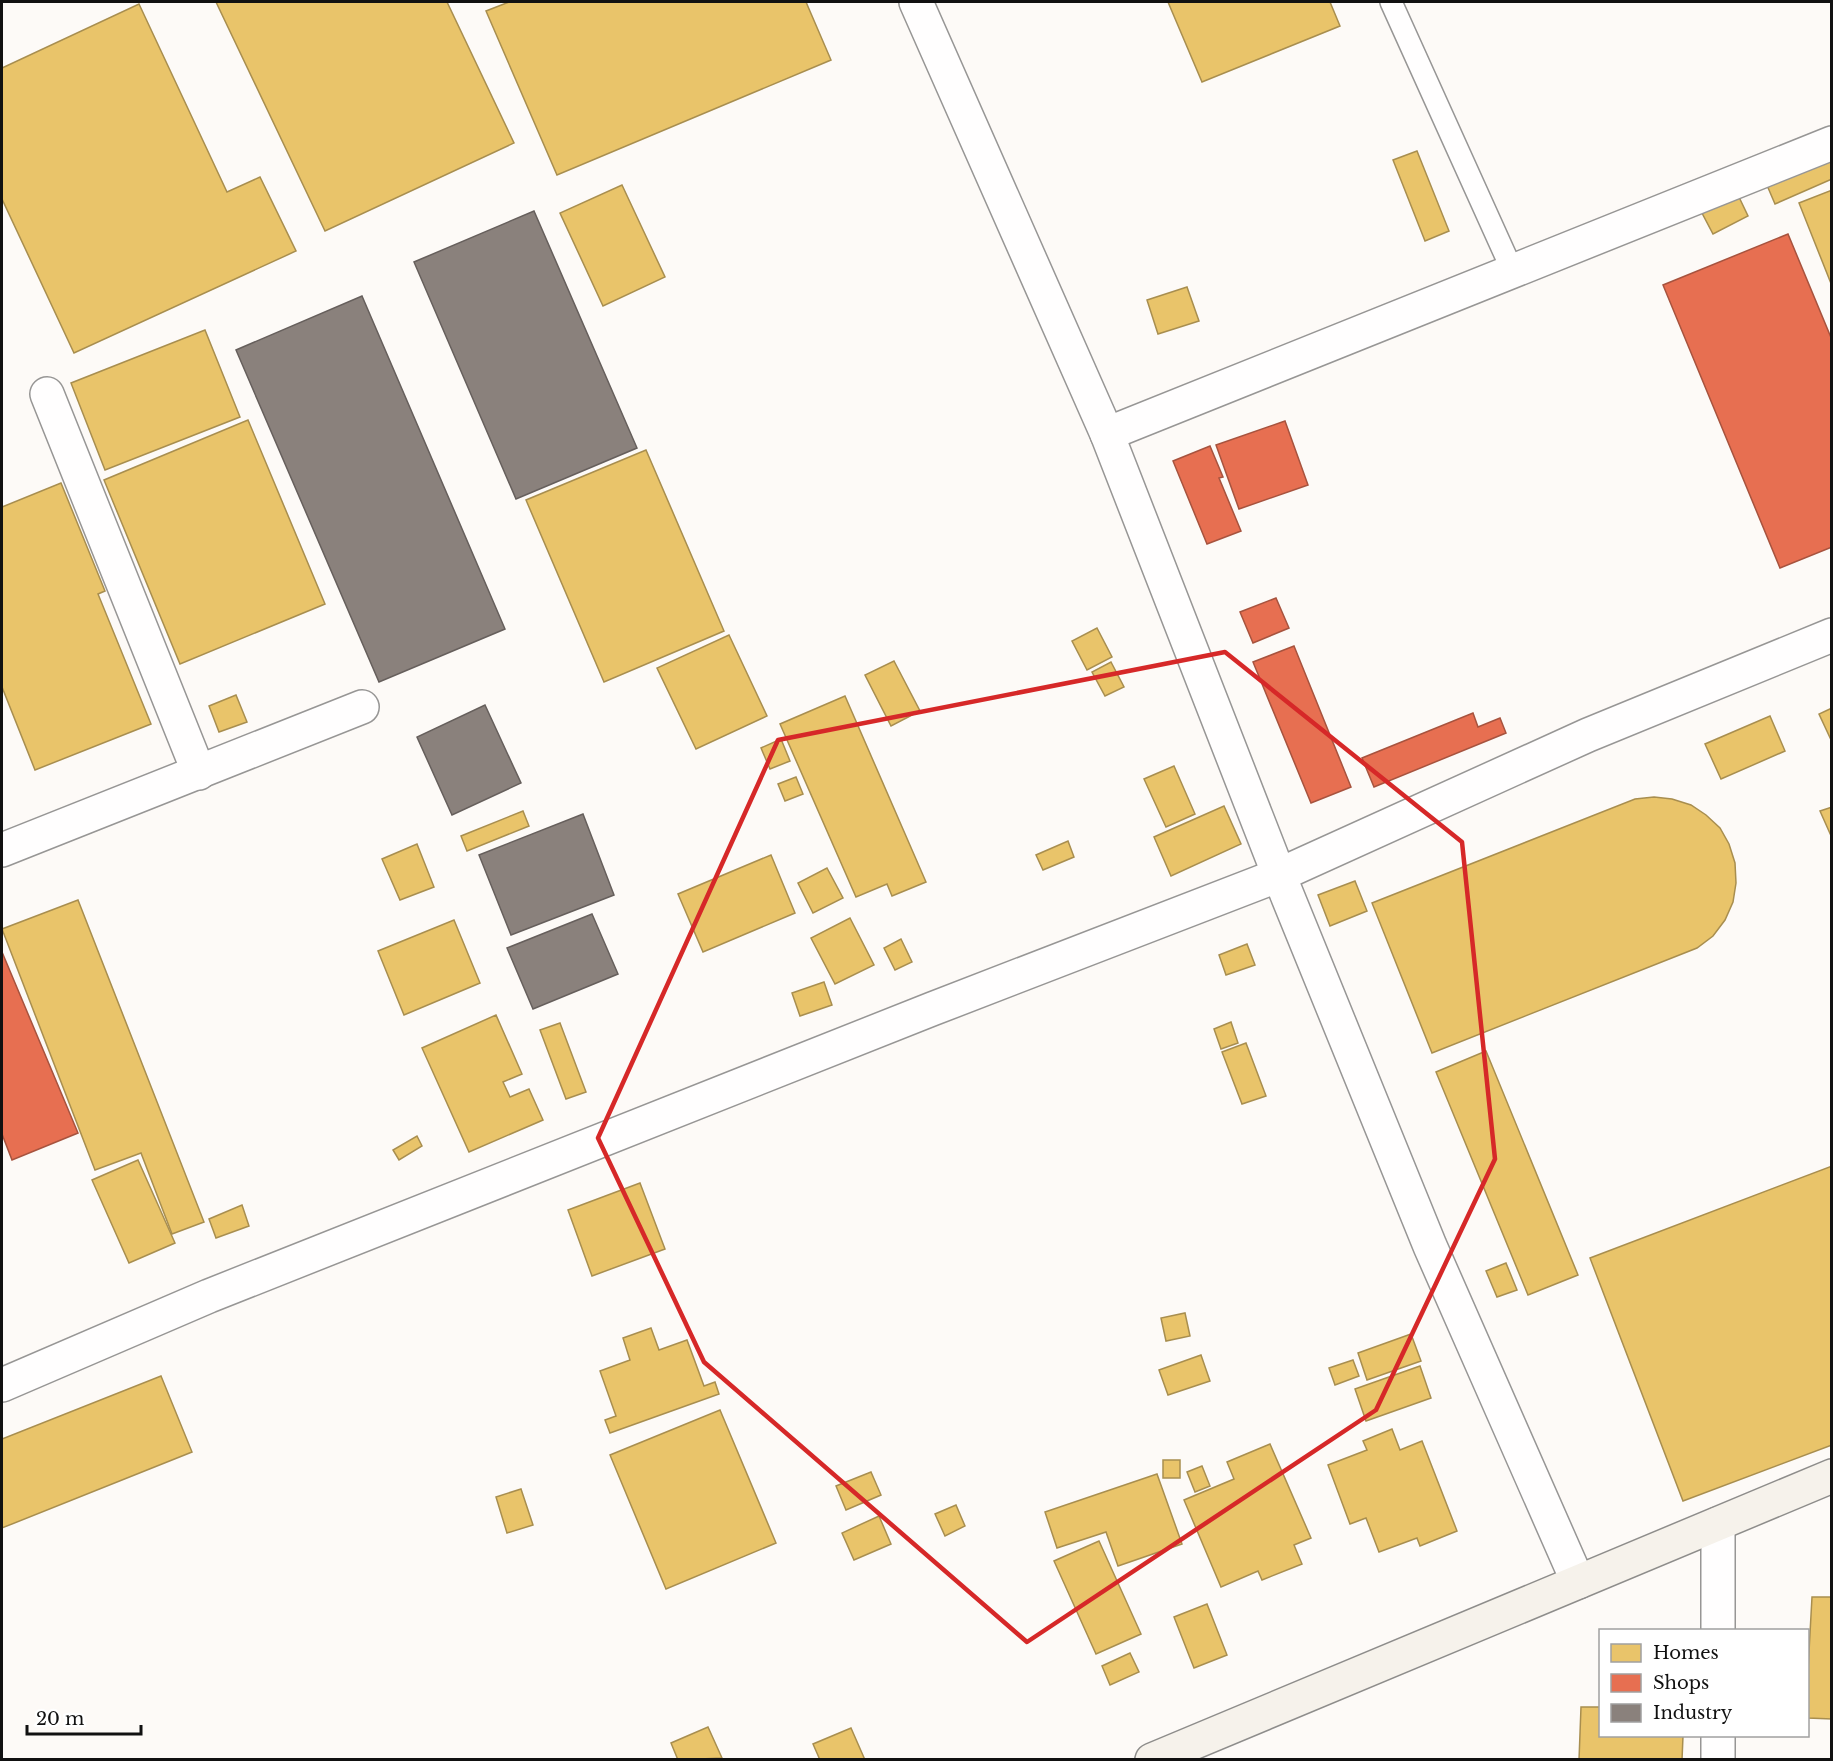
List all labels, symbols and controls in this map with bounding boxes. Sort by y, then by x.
legend [1599,1629,1809,1737]
text: Homes [1653,1642,1719,1664]
text: Shops [1653,1672,1709,1694]
scale bar [27,1698,141,1736]
text: Industry [1653,1702,1733,1724]
text: 20 m [36,1708,84,1730]

